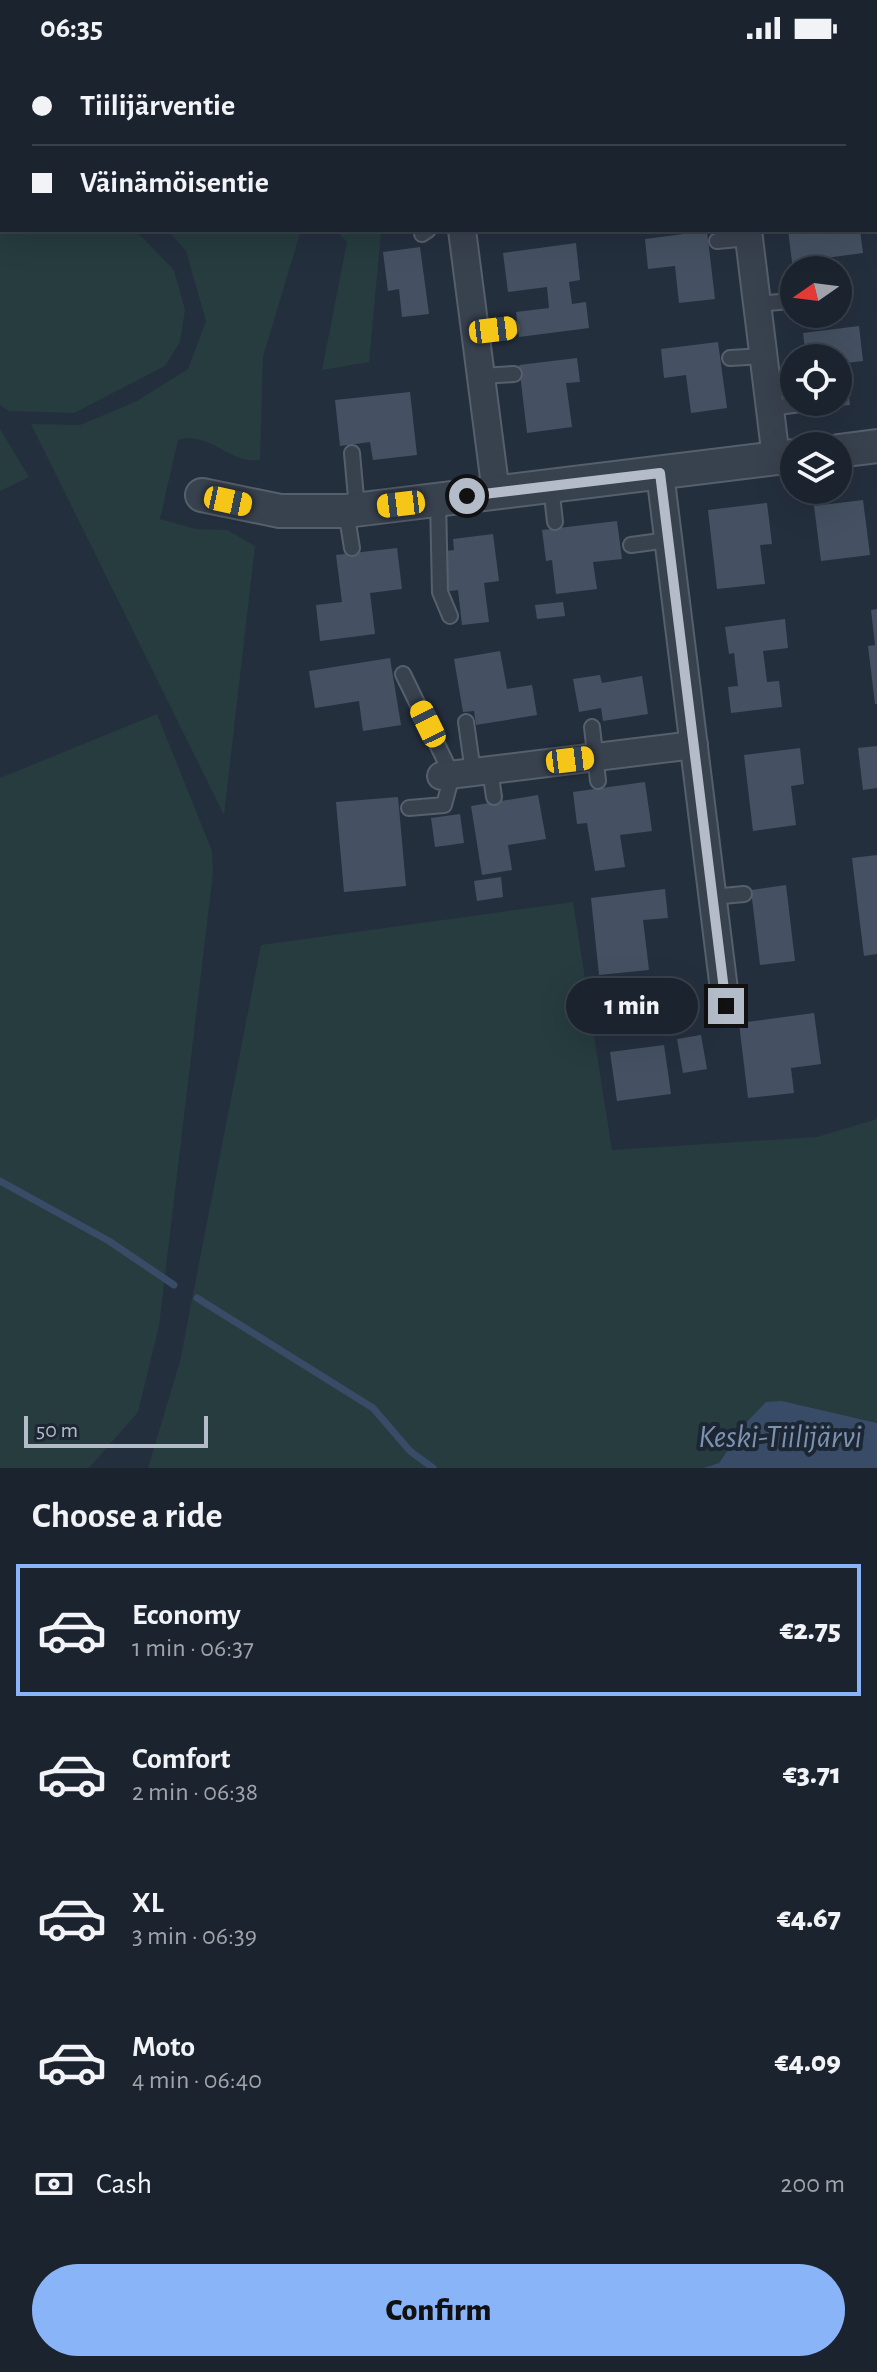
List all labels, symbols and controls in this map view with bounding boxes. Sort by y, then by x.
text: 06:35 [40,13,103,43]
text: Tiilijärventie [80,91,235,121]
text: Väinämöisentie [80,168,269,198]
north arrow [780,256,852,328]
map controls [780,256,852,504]
car [468,315,518,345]
button: locate [780,344,852,416]
button: layers [780,432,852,504]
route start [449,478,485,514]
car [202,484,254,518]
car [376,489,426,519]
car [407,697,449,751]
car [545,745,595,775]
callout: 1 min [566,978,698,1034]
route end [708,988,744,1024]
text: 1 min [604,993,660,1019]
scale bar [24,1412,208,1448]
text: 50 m [36,1419,78,1441]
water label: Keski-Tiilijärvi [698,1421,862,1453]
text: Choose a ride [32,1498,222,1534]
icon: car [36,1594,108,1666]
text: Economy [132,1600,241,1630]
text: €2.75 [780,1615,841,1645]
text: 1 min · 06:37 [132,1635,254,1661]
icon: car [36,1738,108,1810]
text: Comfort [132,1744,231,1774]
text: €3.71 [783,1759,841,1789]
text: 2 min · 06:38 [132,1779,258,1805]
icon: car [36,1882,108,1954]
text: XL [132,1888,164,1918]
text: €4.67 [777,1903,841,1933]
text: 3 min · 06:39 [132,1923,257,1949]
icon: car [36,2026,108,2098]
text: Moto [132,2032,195,2062]
text: €4.09 [775,2047,841,2077]
text: 4 min · 06:40 [132,2067,262,2093]
icon: cash [32,2162,76,2206]
text: Cash [96,2169,152,2199]
text: 200 m [781,2171,845,2197]
button: Confirm [32,2264,845,2356]

